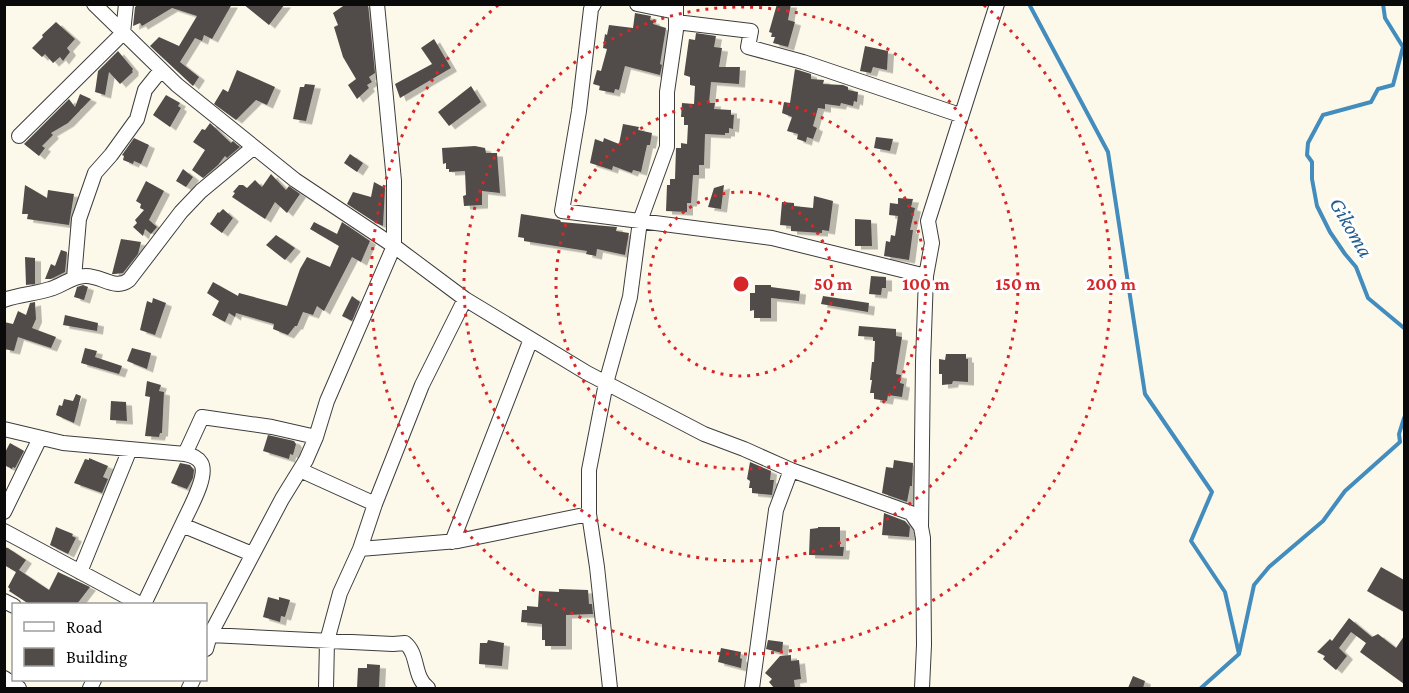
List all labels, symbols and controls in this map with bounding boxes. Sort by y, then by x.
water label: Gikoma [1324,193,1379,262]
centre of rings [731,274,751,294]
text: 50 m [814,274,853,294]
text: 100 m [902,274,950,294]
text: 150 m [995,274,1041,294]
text: 200 m [1086,274,1137,294]
legend [12,603,207,681]
text: Road [66,617,103,637]
text: Building [66,647,128,667]

